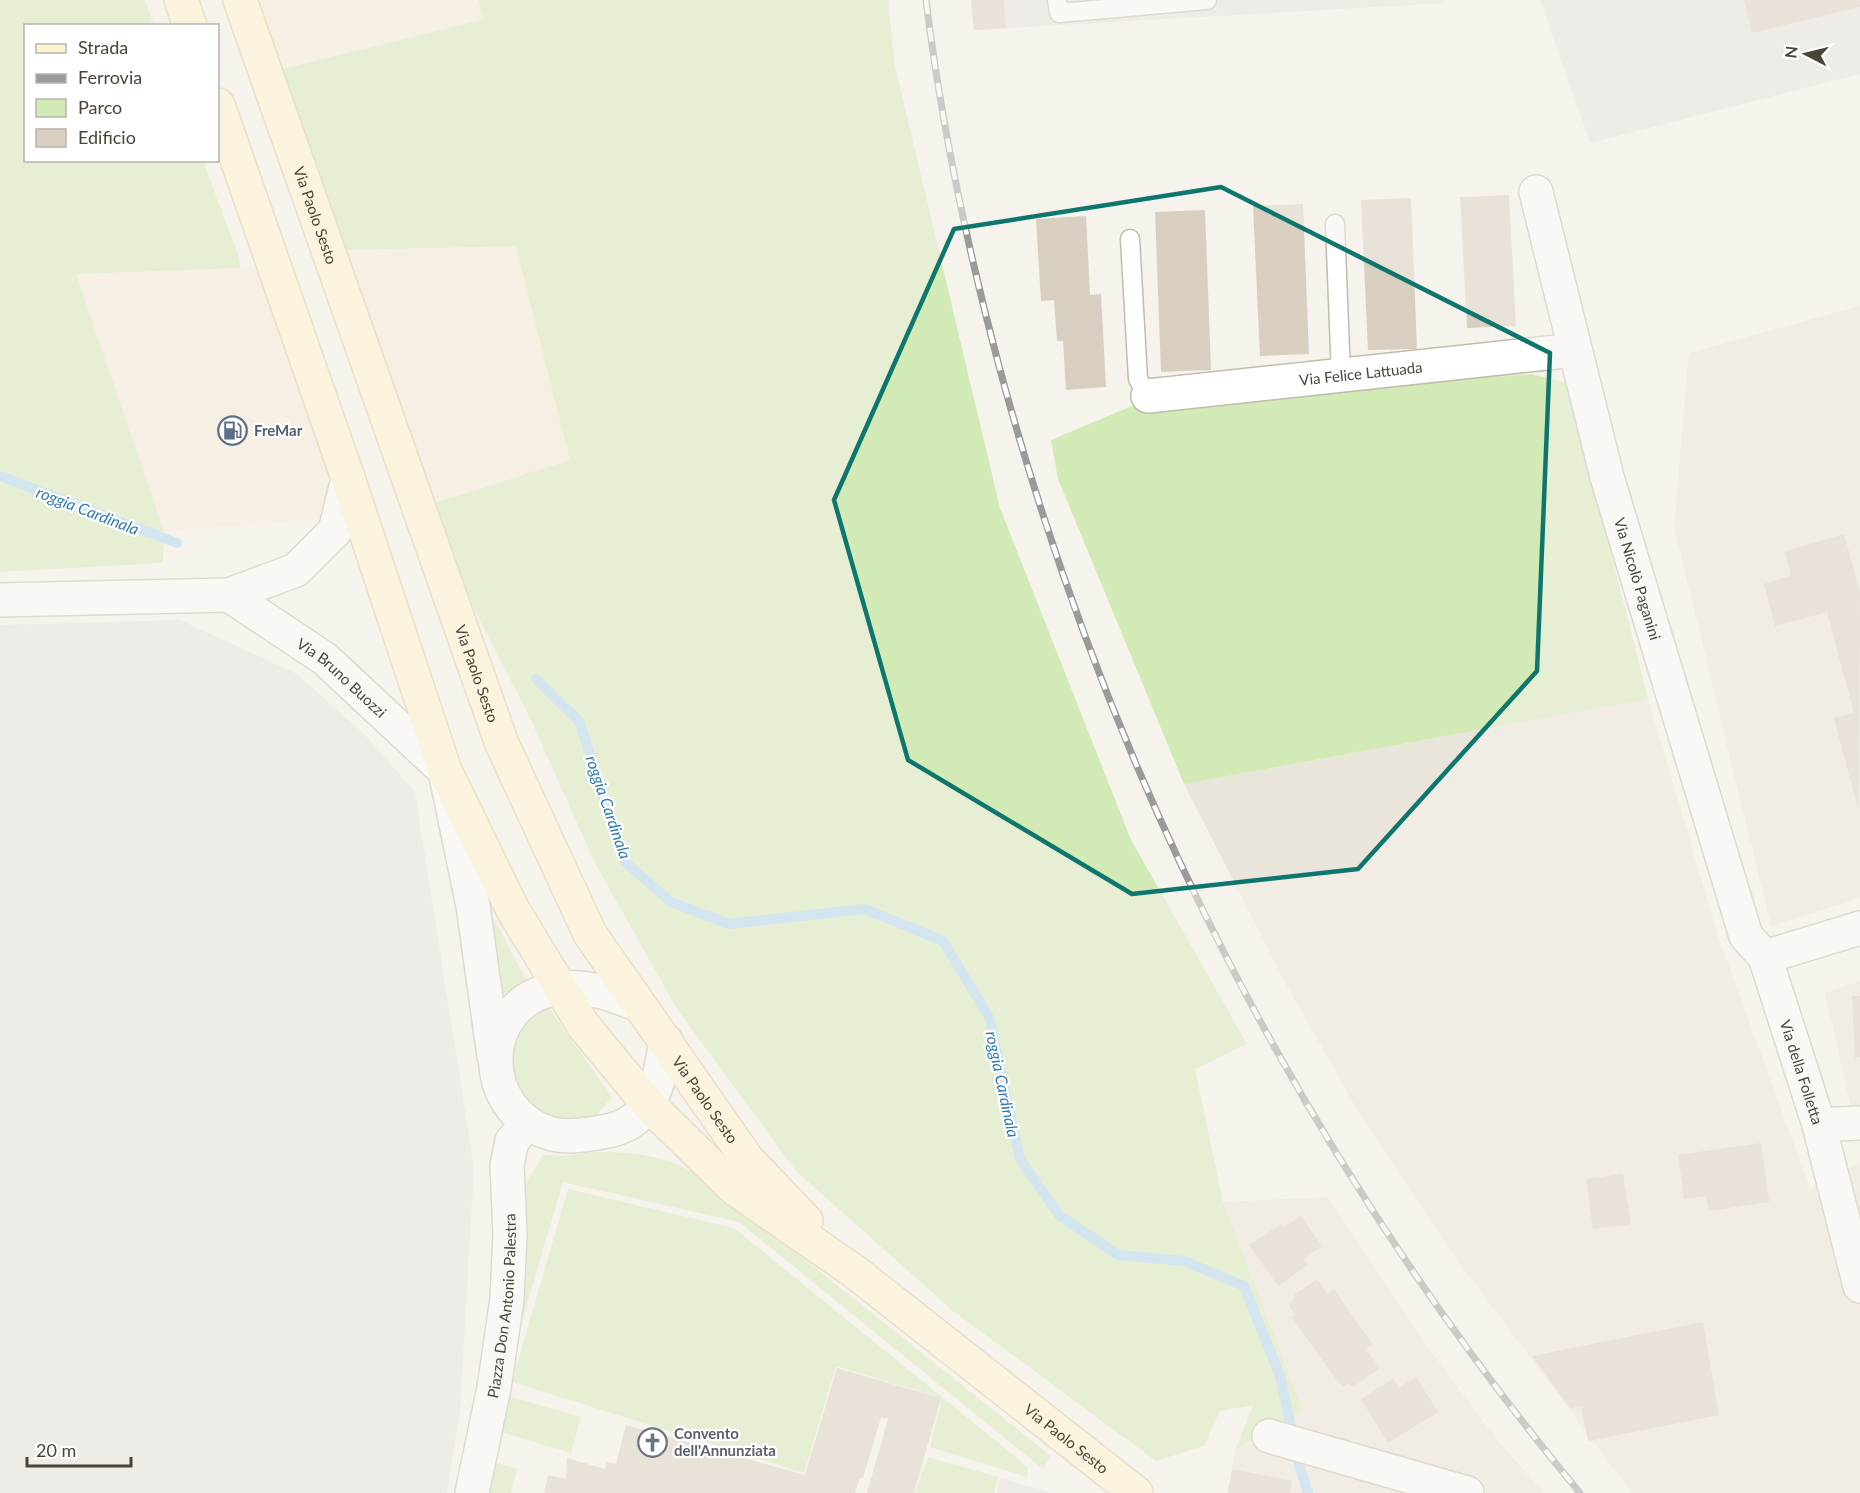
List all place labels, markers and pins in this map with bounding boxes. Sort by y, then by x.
fuel station icon: FreMar [217,414,249,446]
place label: FreMar [254,421,303,439]
place label: Convento dell'Annunziata [674,1424,776,1459]
church icon: Convento dell'Annunziata [637,1426,669,1458]

